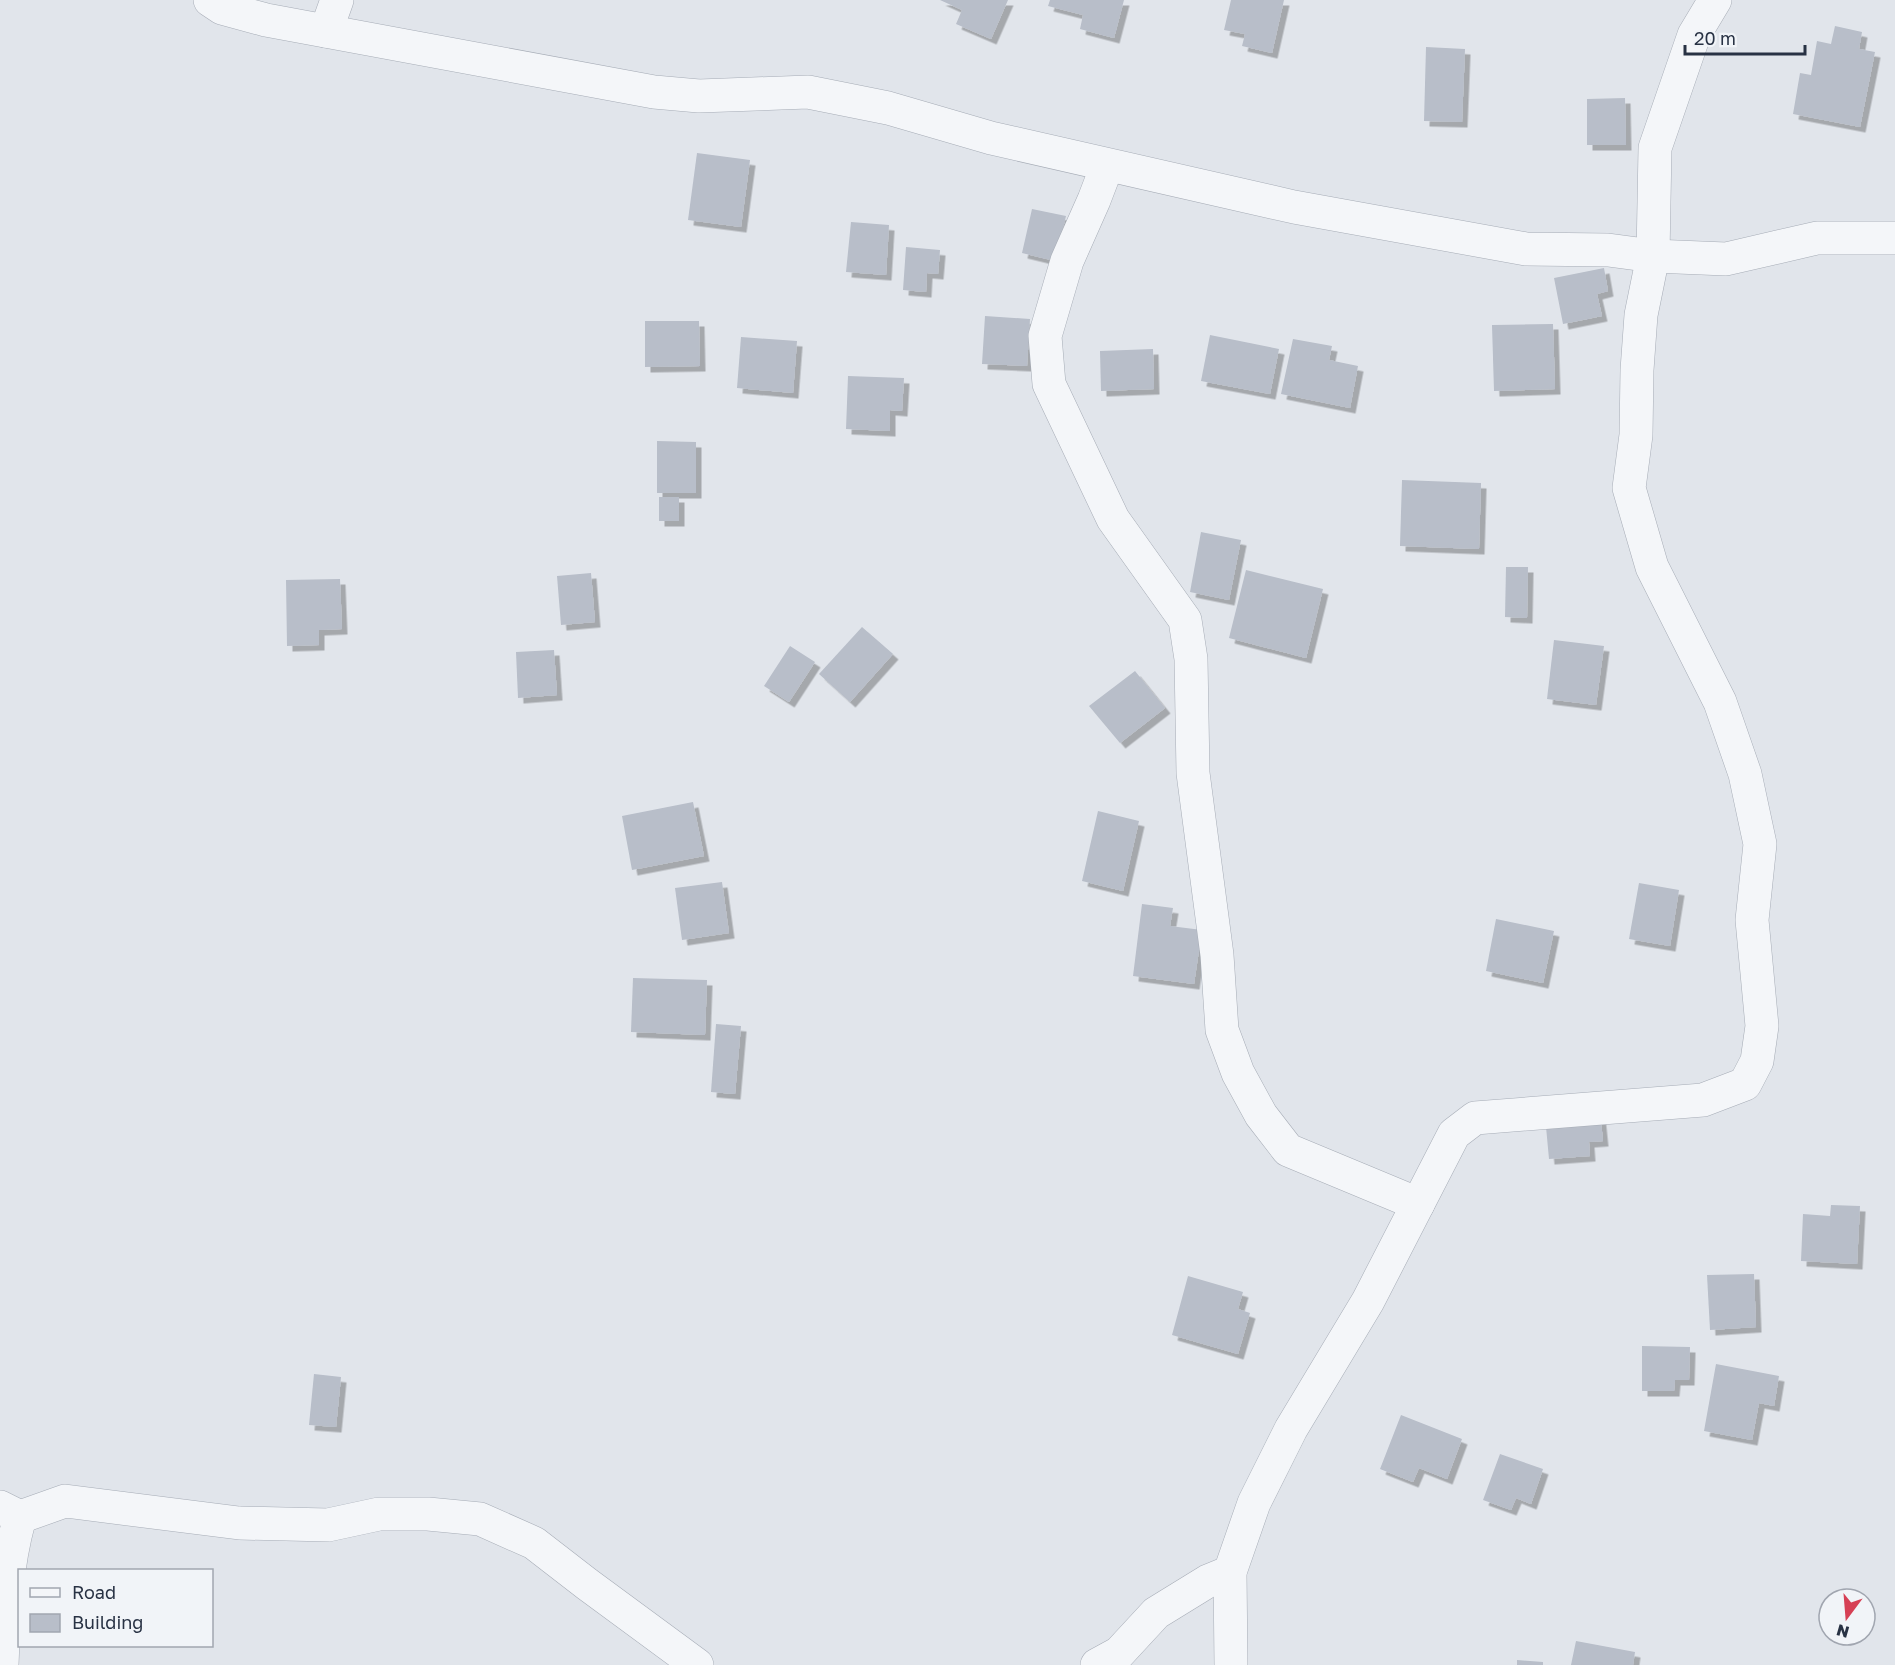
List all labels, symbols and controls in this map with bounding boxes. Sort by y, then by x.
scale bar [1685,18,1805,56]
text: 20 m [1694,27,1736,49]
legend [18,1569,213,1647]
text: Road [72,1581,116,1603]
north arrow [1817,1587,1877,1647]
text: Building [72,1611,143,1633]
text: N [1834,1620,1851,1643]

